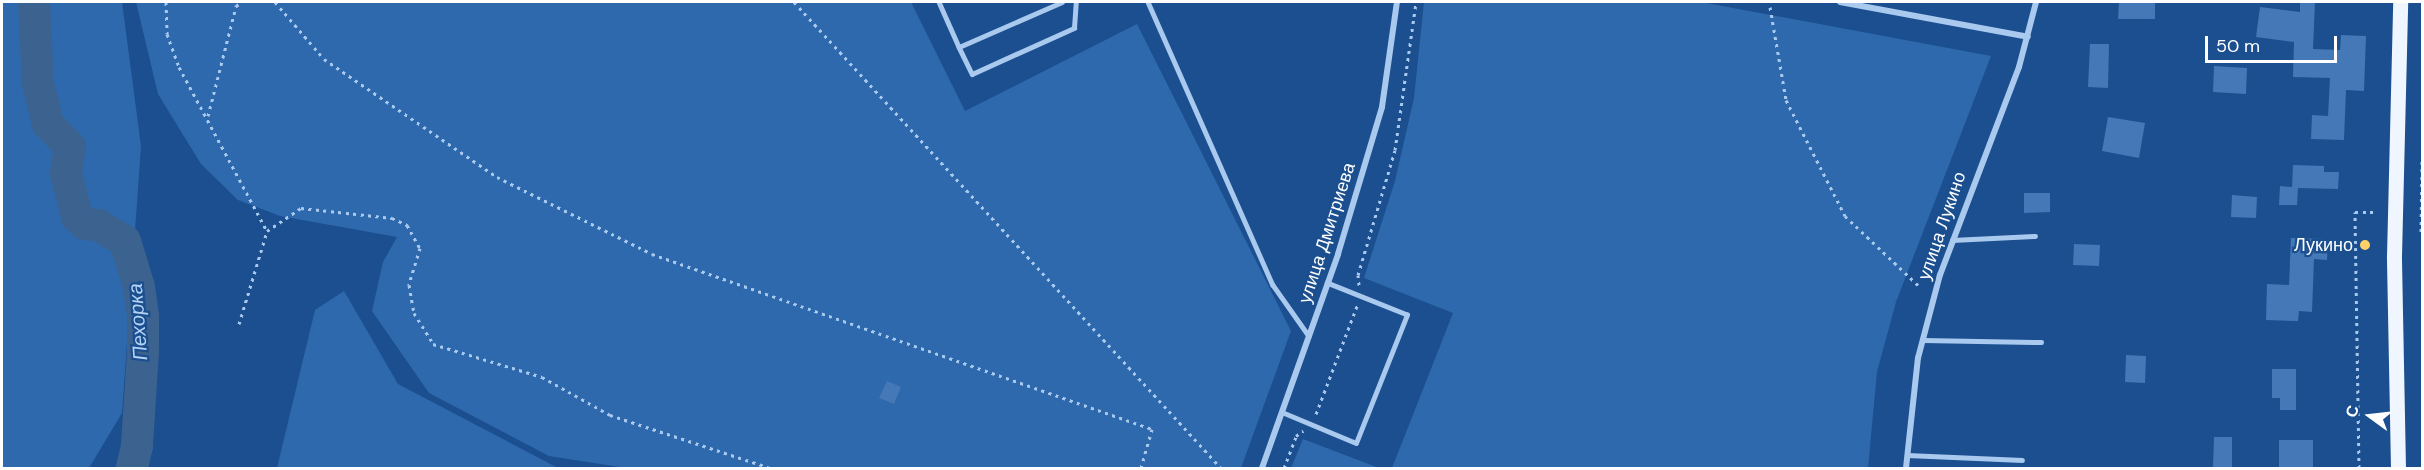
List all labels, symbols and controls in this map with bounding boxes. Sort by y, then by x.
scale bar [2208,24,2340,62]
text: 50 m [2216,34,2260,58]
street label: улица Дмитриева [1294,160,1360,306]
street label: улица Лукино [1913,169,1971,283]
place label: Лукино [2294,234,2353,256]
marker: Лукино [2358,238,2372,252]
water label: Пехорка [123,283,153,361]
north arrow [2340,386,2400,446]
text: С [2340,403,2364,420]

